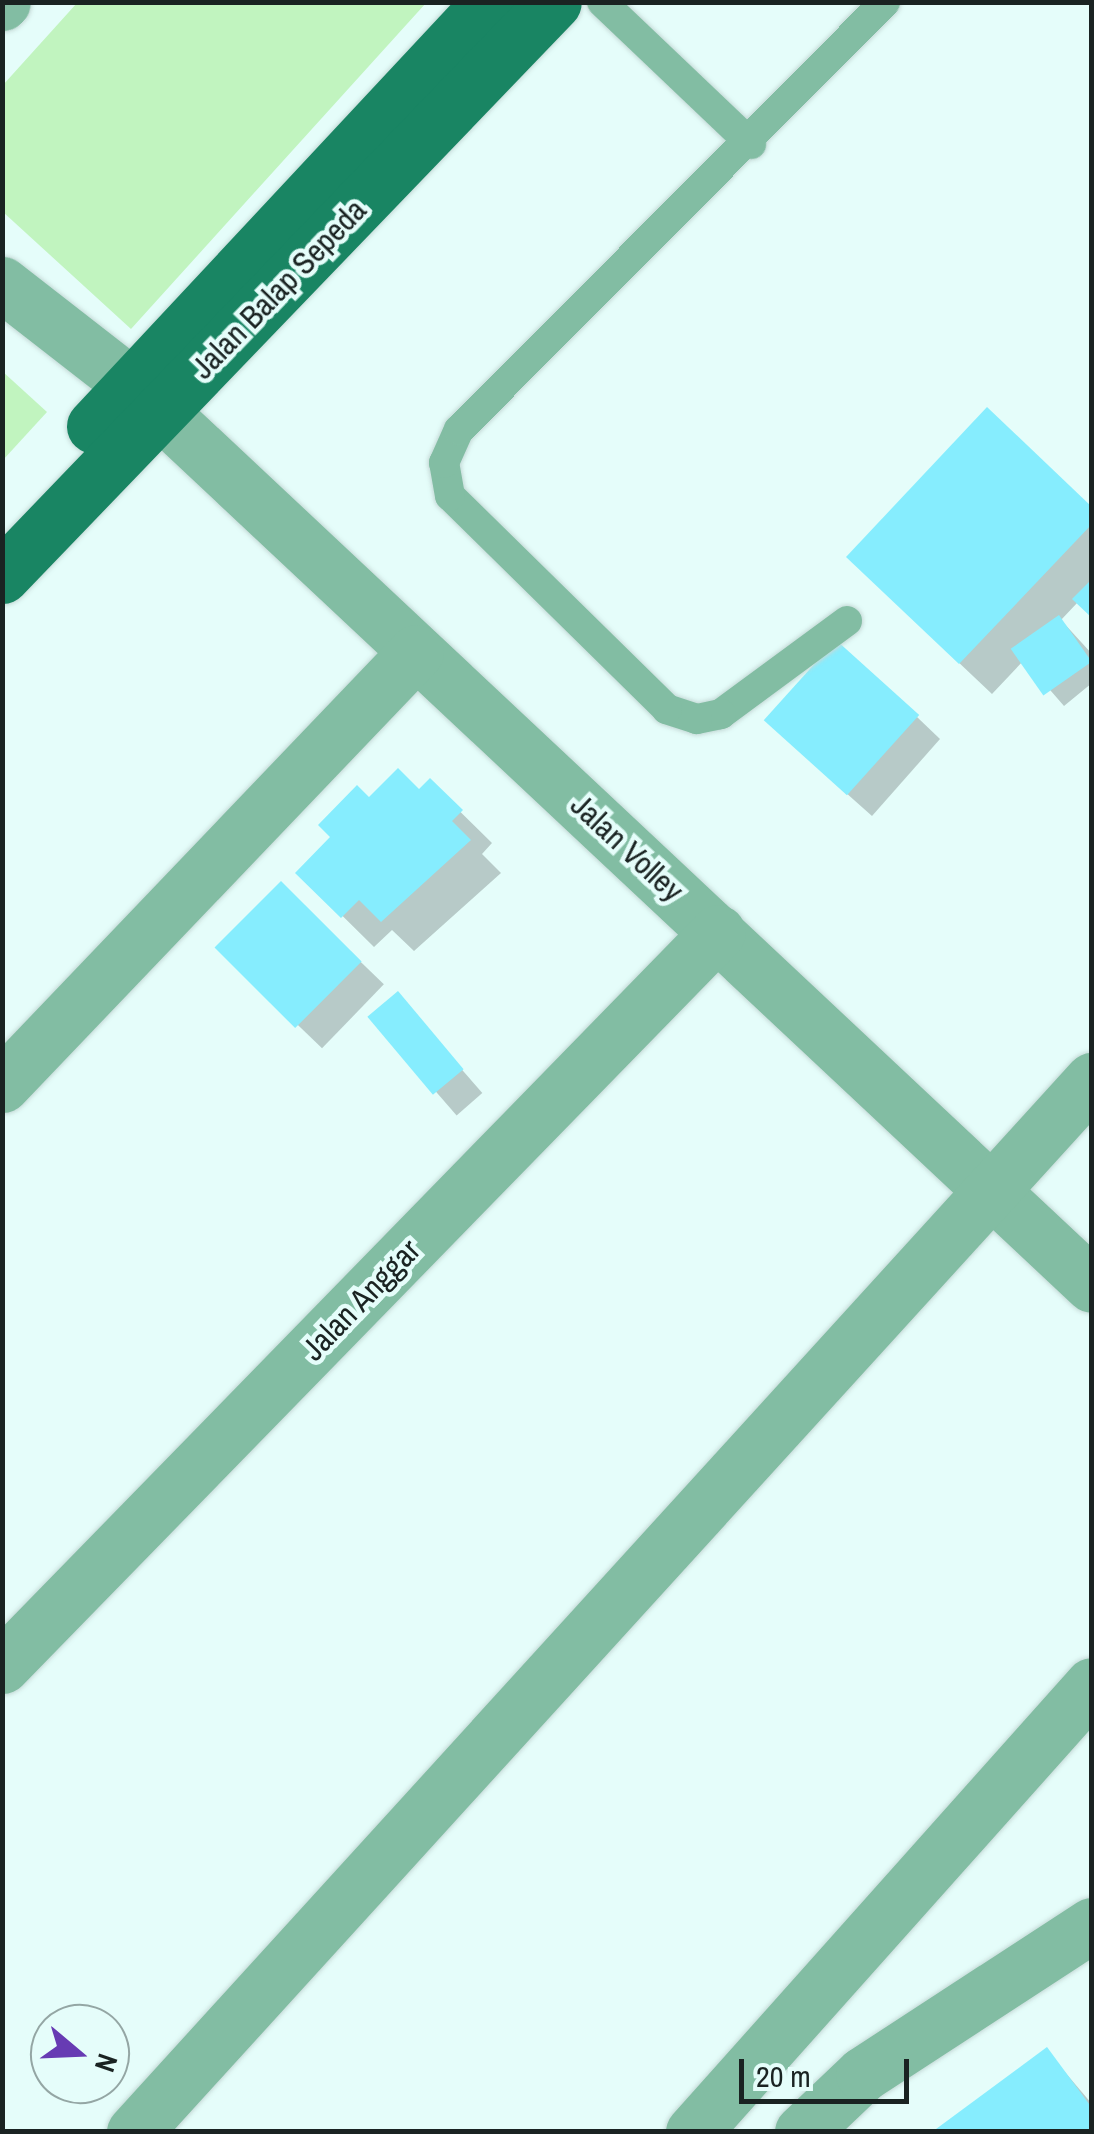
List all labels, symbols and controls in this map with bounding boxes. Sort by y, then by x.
street label: Jalan Balap Sepeda [184,191,374,387]
street label: Jalan Volley [563,786,691,910]
street label: Jalan Anggar [293,1231,429,1369]
north arrow [30,2004,130,2104]
scale bar [744,2039,914,2101]
text: N [86,2049,127,2077]
text: 20 m [756,2056,811,2096]

